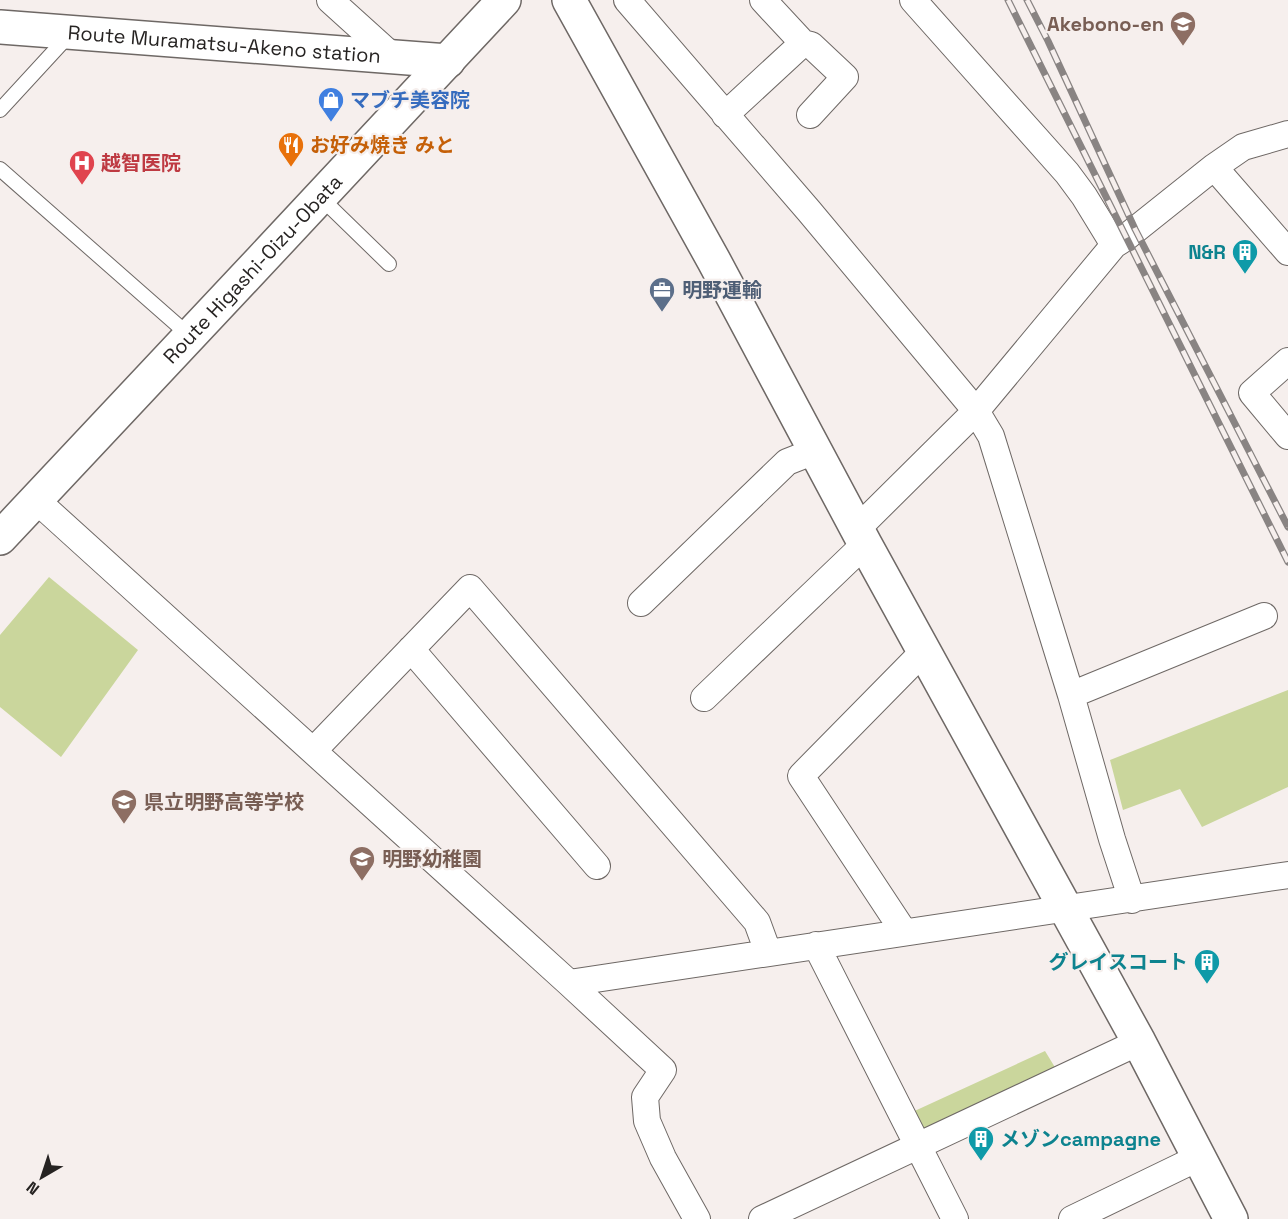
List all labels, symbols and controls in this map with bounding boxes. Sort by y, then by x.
school or university icon: Akebono-en [1168,9,1198,47]
place label: Akebono-en [1047,11,1164,37]
street label: Route Muramatsu-Akeno station [67,19,382,69]
shop icon: マブチ美容院 [316,85,346,123]
place label: マブチ美容院 [350,87,470,113]
restaurant icon: お好み焼き みと [276,130,306,168]
place label: お好み焼き みと [310,132,455,158]
hospital icon: 越智医院 [67,148,97,186]
place label: 越智医院 [101,150,181,176]
street label: Route Higashi-Oizu-Obata [158,169,348,369]
building icon: N&R [1230,237,1260,275]
place label: N&R [1188,239,1226,265]
office icon: 明野運輸 [647,275,677,313]
place label: 明野運輸 [682,277,762,303]
school or university icon: 県立明野高等学校 [109,787,139,825]
place label: 県立明野高等学校 [144,789,304,815]
school or university icon: 明野幼稚園 [347,844,377,882]
place label: 明野幼稚園 [382,846,482,872]
building icon: グレイスコート [1192,947,1222,985]
place label: グレイスコート [1049,949,1188,975]
building icon: メゾンcampagne [966,1124,996,1162]
place label: メゾンcampagne [1000,1126,1161,1152]
north arrow [12,1147,72,1207]
text: N [22,1177,44,1200]

